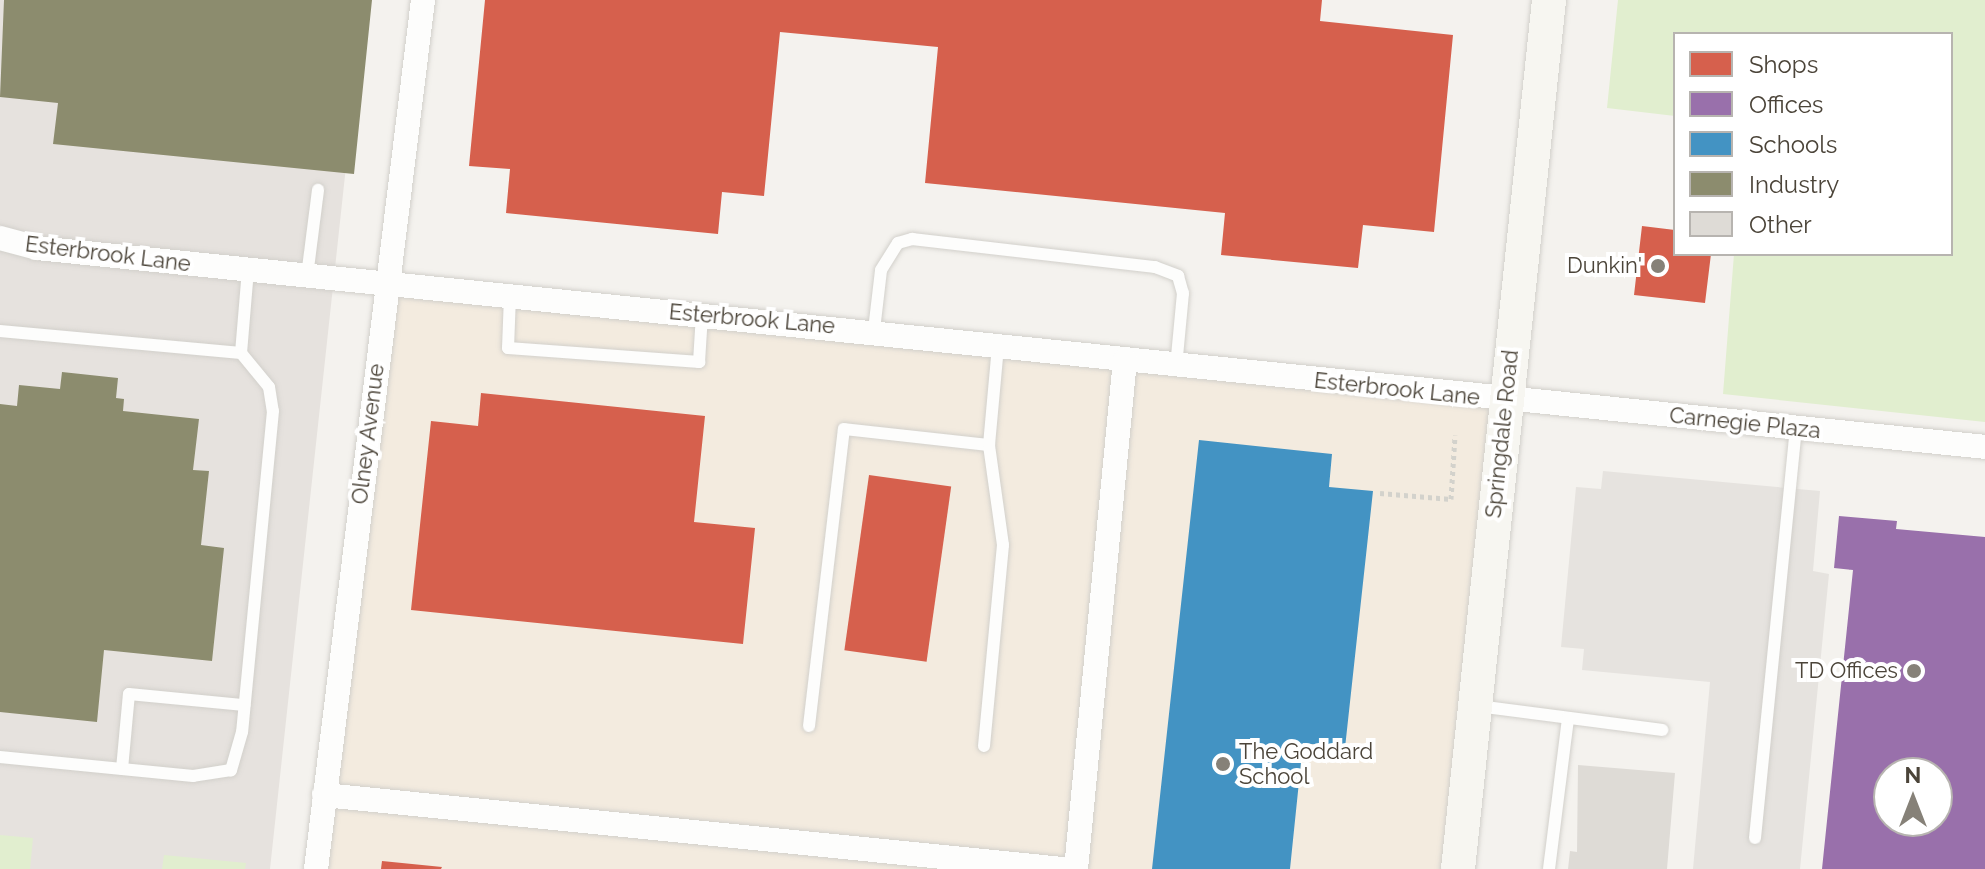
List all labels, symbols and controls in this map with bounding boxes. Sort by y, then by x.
legend [1673,32,1953,256]
text: Shops [1749,50,1818,79]
text: Offices [1749,90,1823,119]
text: Schools [1749,130,1837,159]
text: Industry [1749,170,1839,199]
text: Other [1749,210,1812,239]
street label: Esterbrook Lane [24,231,192,277]
place label: Dunkin' [1567,253,1642,279]
marker: Dunkin' [1649,257,1667,275]
street label: Esterbrook Lane [668,299,836,339]
street label: Springdale Road [1480,349,1524,519]
street label: Olney Avenue [346,362,390,506]
street label: Esterbrook Lane [1313,367,1481,411]
street label: Carnegie Plaza [1668,402,1822,444]
place label: TD Offices [1795,658,1898,684]
marker: TD Offices [1905,662,1923,680]
place label: The Goddard School [1239,738,1373,790]
marker: The Goddard School [1214,755,1232,773]
north arrow [1873,757,1953,837]
text: N [1905,762,1921,788]

